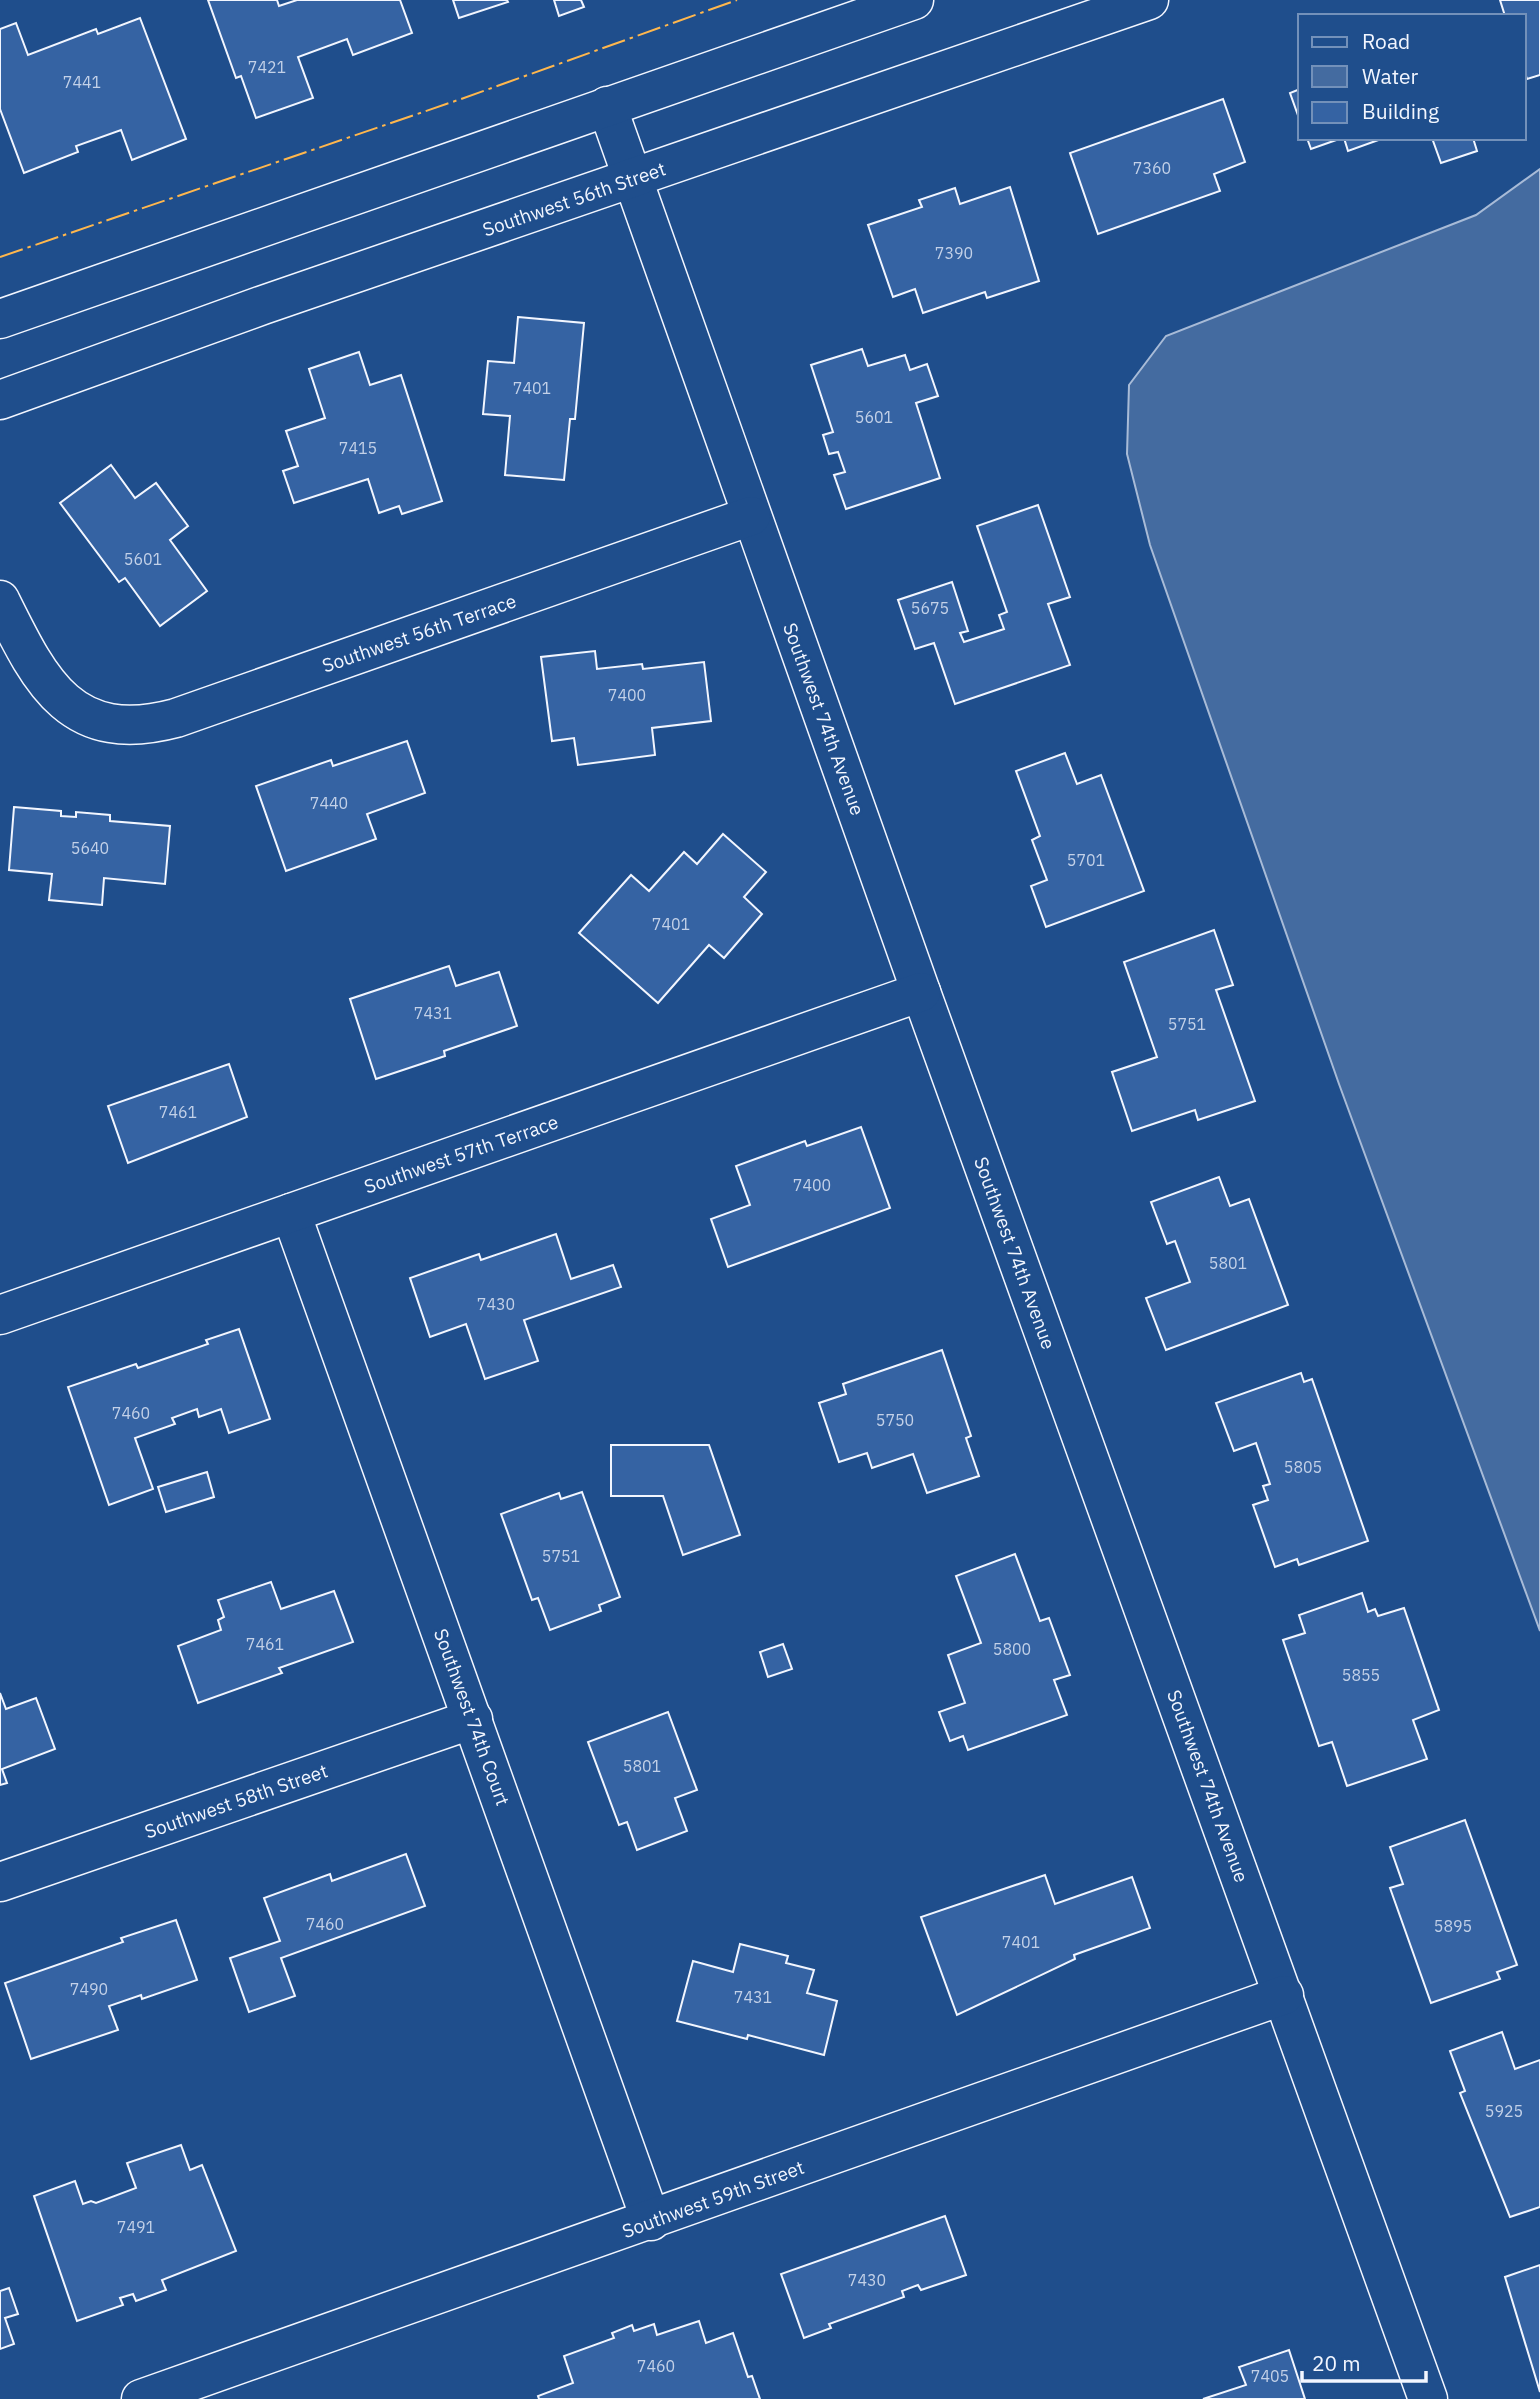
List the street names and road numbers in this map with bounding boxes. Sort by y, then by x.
street label: Southwest 56th Street [479,156,669,242]
street label: Southwest 56th Terrace [319,588,519,678]
street label: Southwest 74th Avenue [778,619,870,819]
street label: Southwest 57th Terrace [361,1109,561,1199]
street label: Southwest 74th Avenue [969,1153,1061,1353]
street label: Southwest 74th Court [429,1625,515,1809]
street label: Southwest 74th Avenue [1162,1686,1254,1886]
street label: Southwest 58th Street [141,1758,331,1844]
street label: Southwest 59th Street [619,2155,807,2243]

